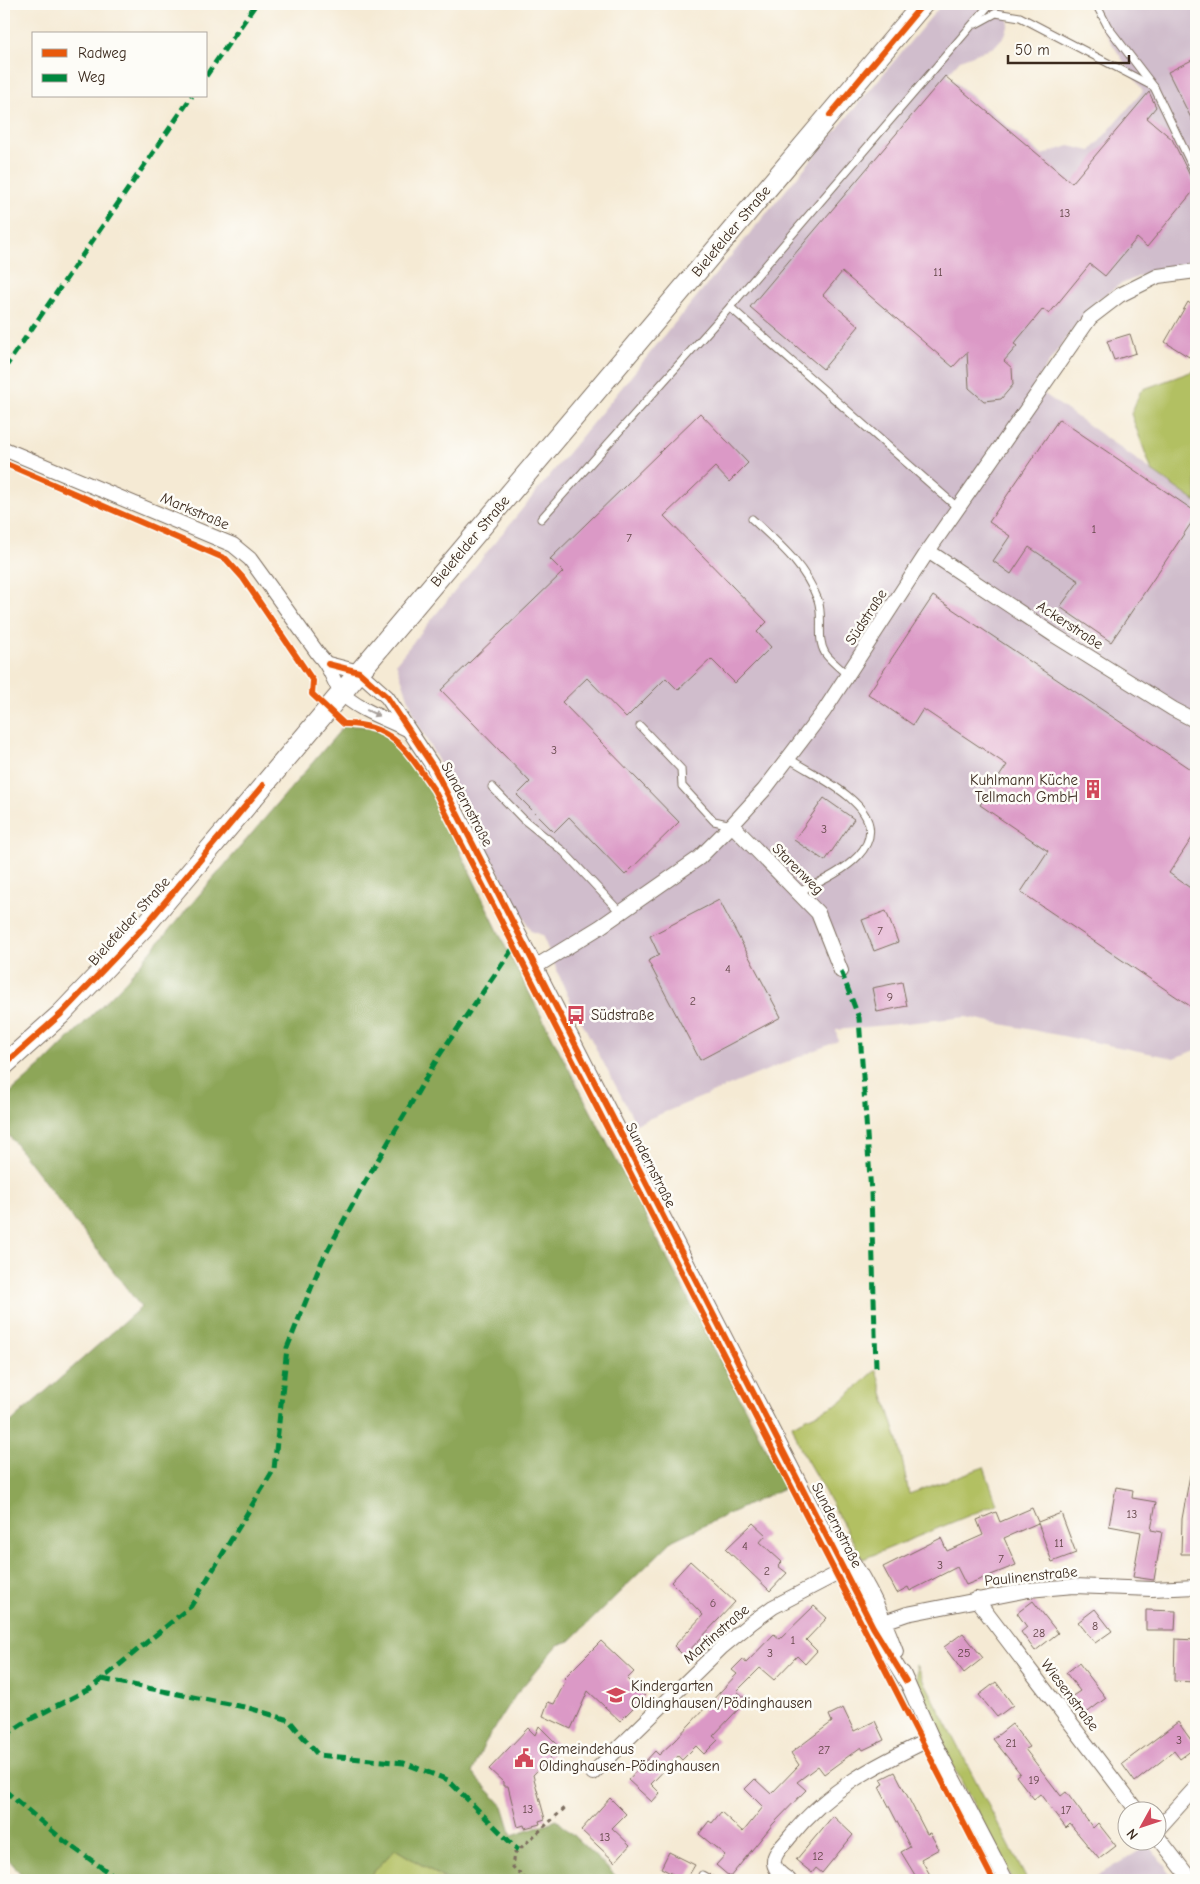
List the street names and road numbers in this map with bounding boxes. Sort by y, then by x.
street label: Bielefelder Straße [688,181,775,280]
street label: Markstraße [158,488,232,534]
street label: Bielefelder Straße [427,491,514,590]
street label: Südstraße [841,585,891,648]
street label: Ackerstraße [1033,597,1107,653]
street label: Sundernstraße [437,759,497,850]
street label: Starenweg [768,839,828,899]
street label: Bielefelder Straße [84,872,174,969]
street label: Sundernstraße [622,1119,680,1211]
street label: Sundernstraße [808,1479,866,1571]
street label: Paulinenstraße [984,1562,1079,1590]
street label: Martinstraße [679,1600,753,1668]
street label: Wiesenstraße [1037,1656,1103,1735]

